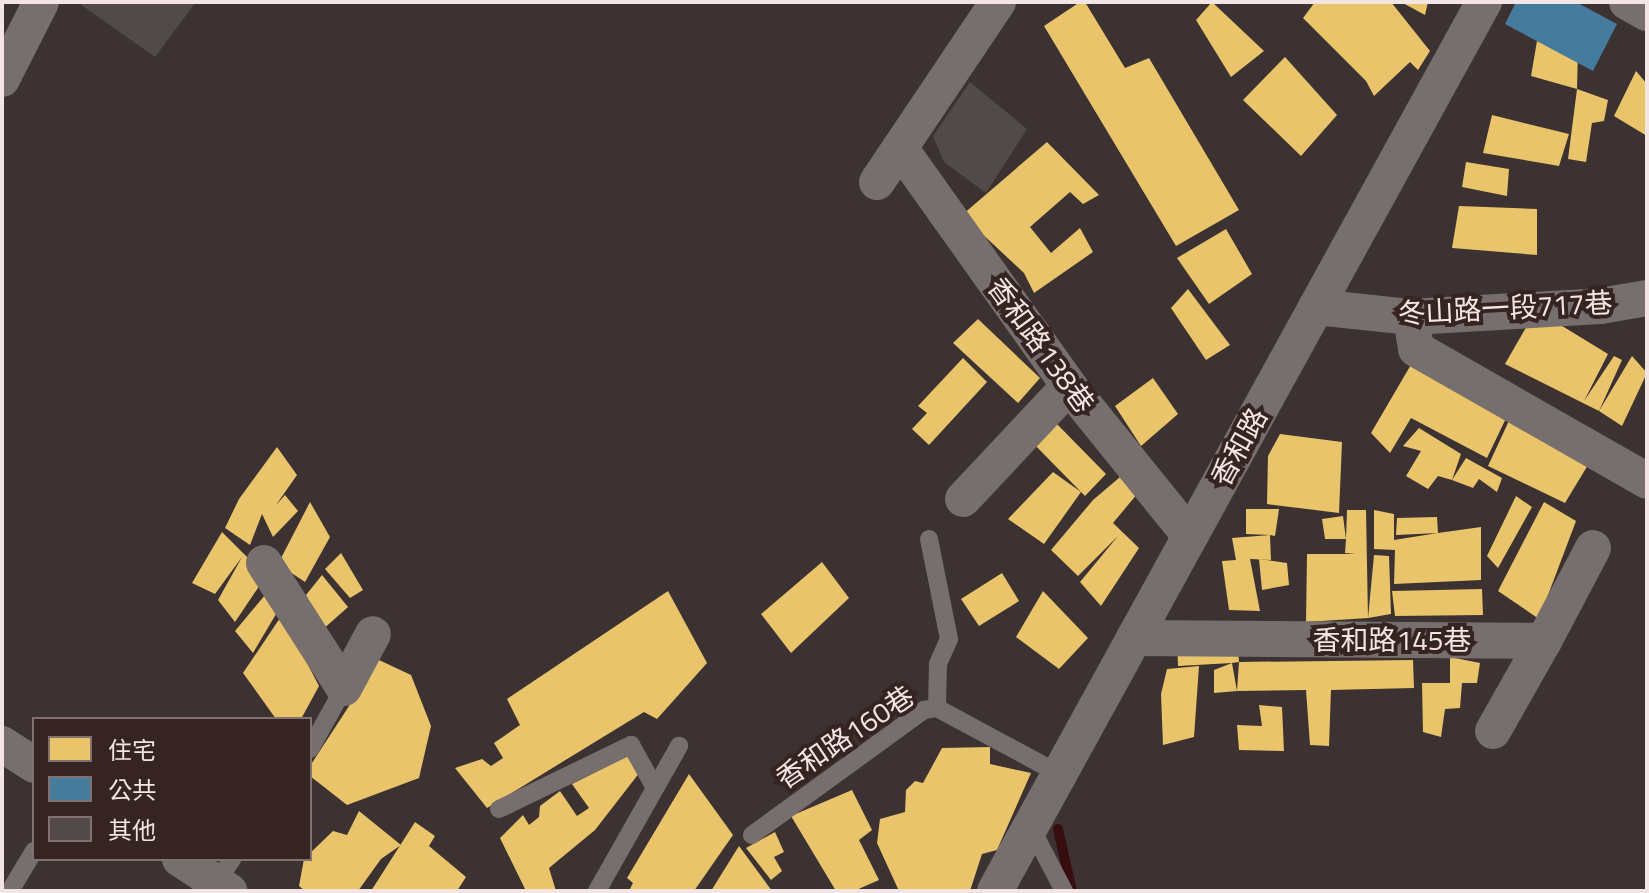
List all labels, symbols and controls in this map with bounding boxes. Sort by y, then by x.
street label: 香和路138巷 [981,271,1101,419]
street label: 冬山路一段717巷 [1397,286,1613,330]
street label: 香和路 [1204,402,1274,492]
street label: 香和路145巷 [1312,623,1472,657]
street label: 香和路160巷 [770,679,920,795]
legend [32,717,312,861]
text: 住宅 [108,732,156,768]
text: 公共 [108,772,156,808]
text: 其他 [108,812,156,848]

